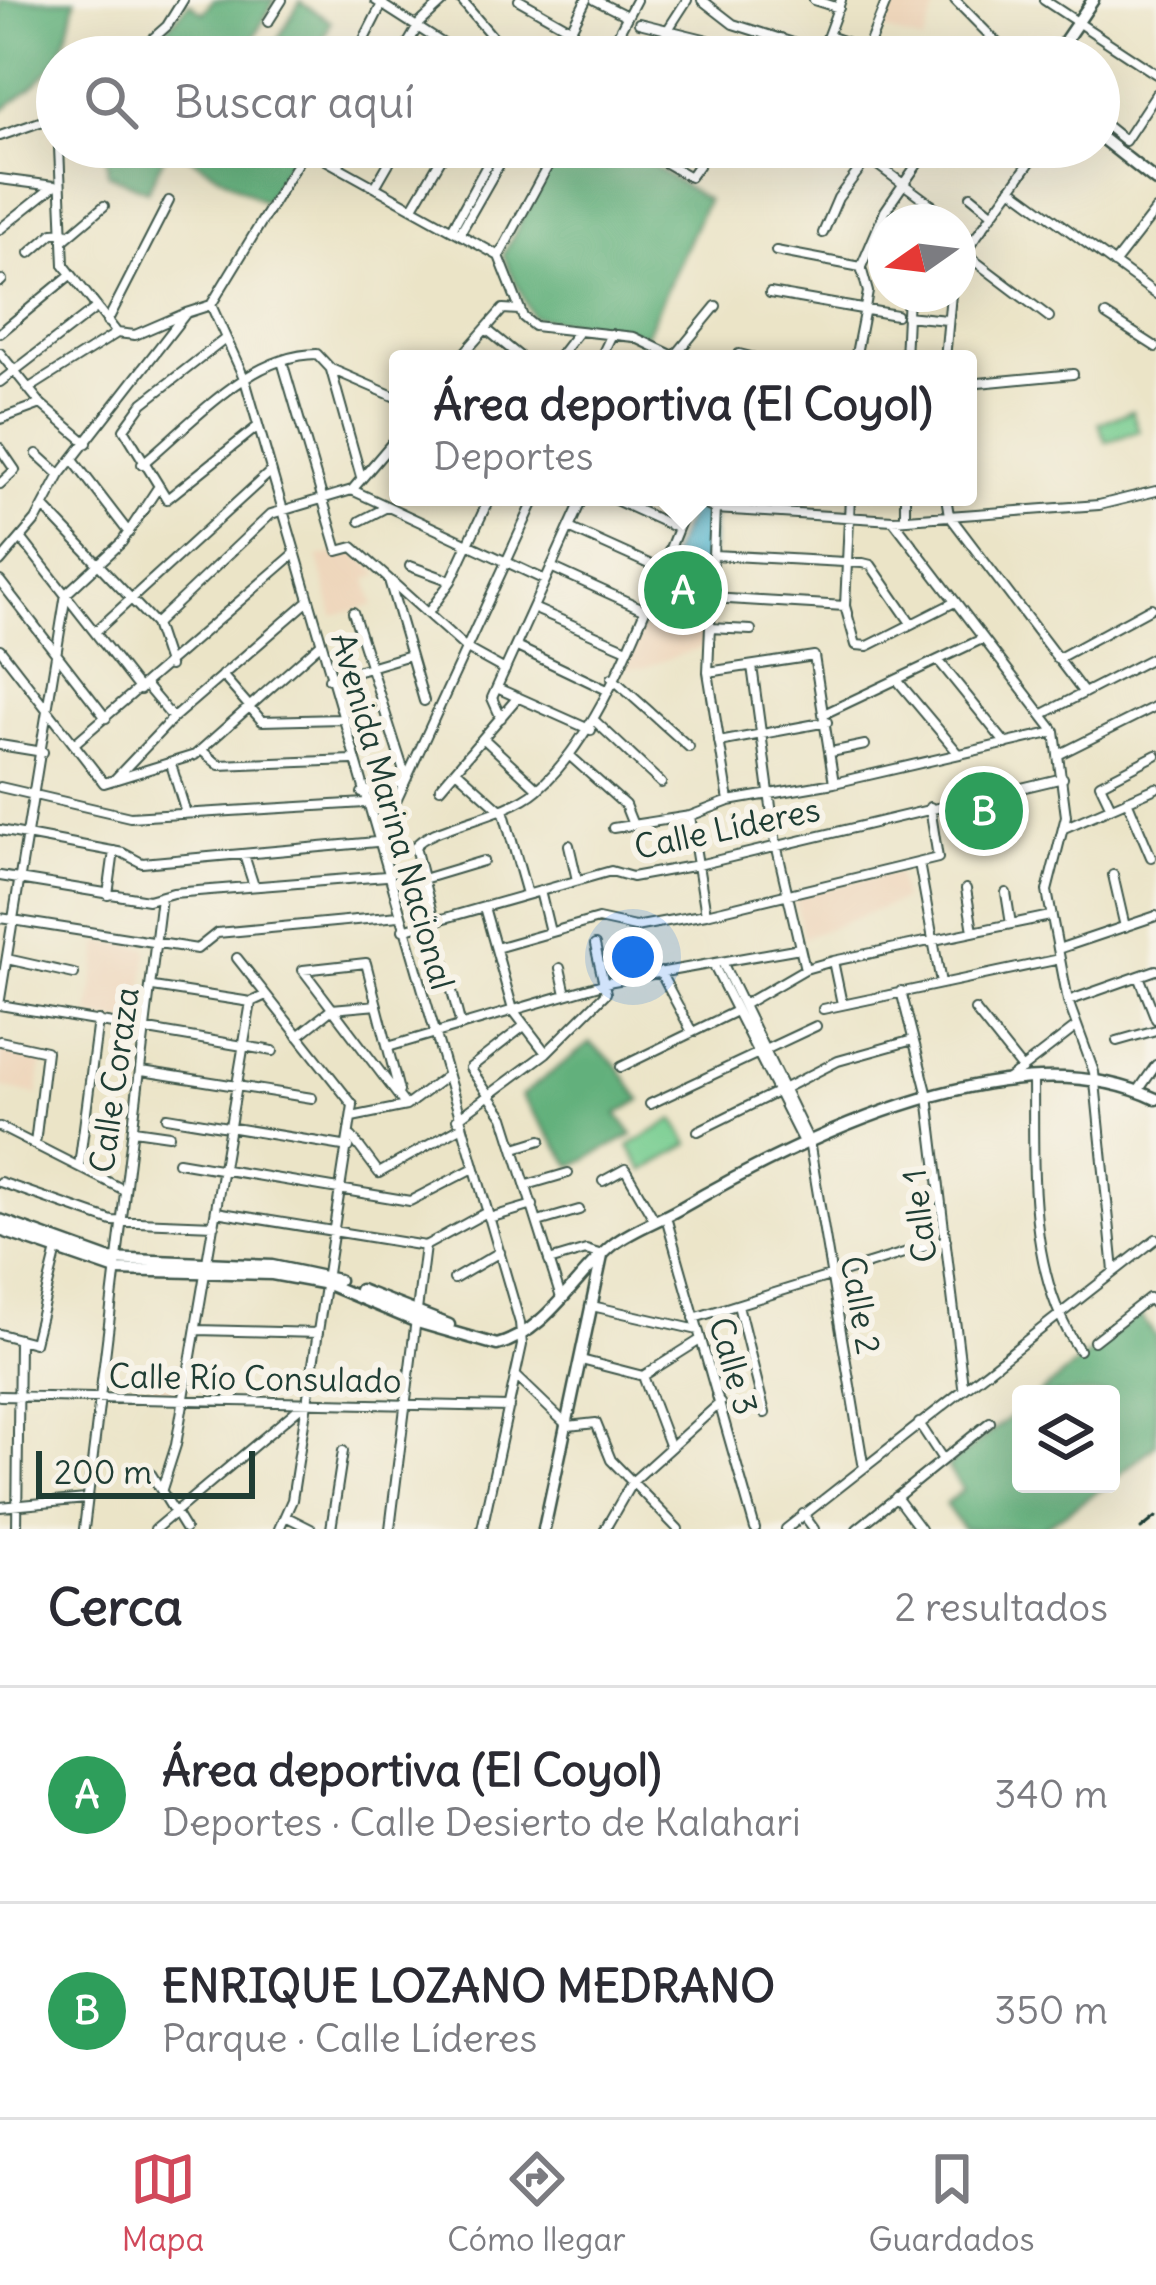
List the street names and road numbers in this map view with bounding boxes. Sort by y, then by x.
street label: Avenida Marina Nacional [322,628,464,994]
street label: Calle Líderes [631,788,823,868]
street label: Calle Coraza [80,984,148,1176]
street label: Calle 1 [892,1167,946,1265]
street label: Calle 2 [832,1253,890,1357]
street label: Calle 3 [700,1312,768,1420]
street label: Calle Río Consulado [108,1354,402,1402]

